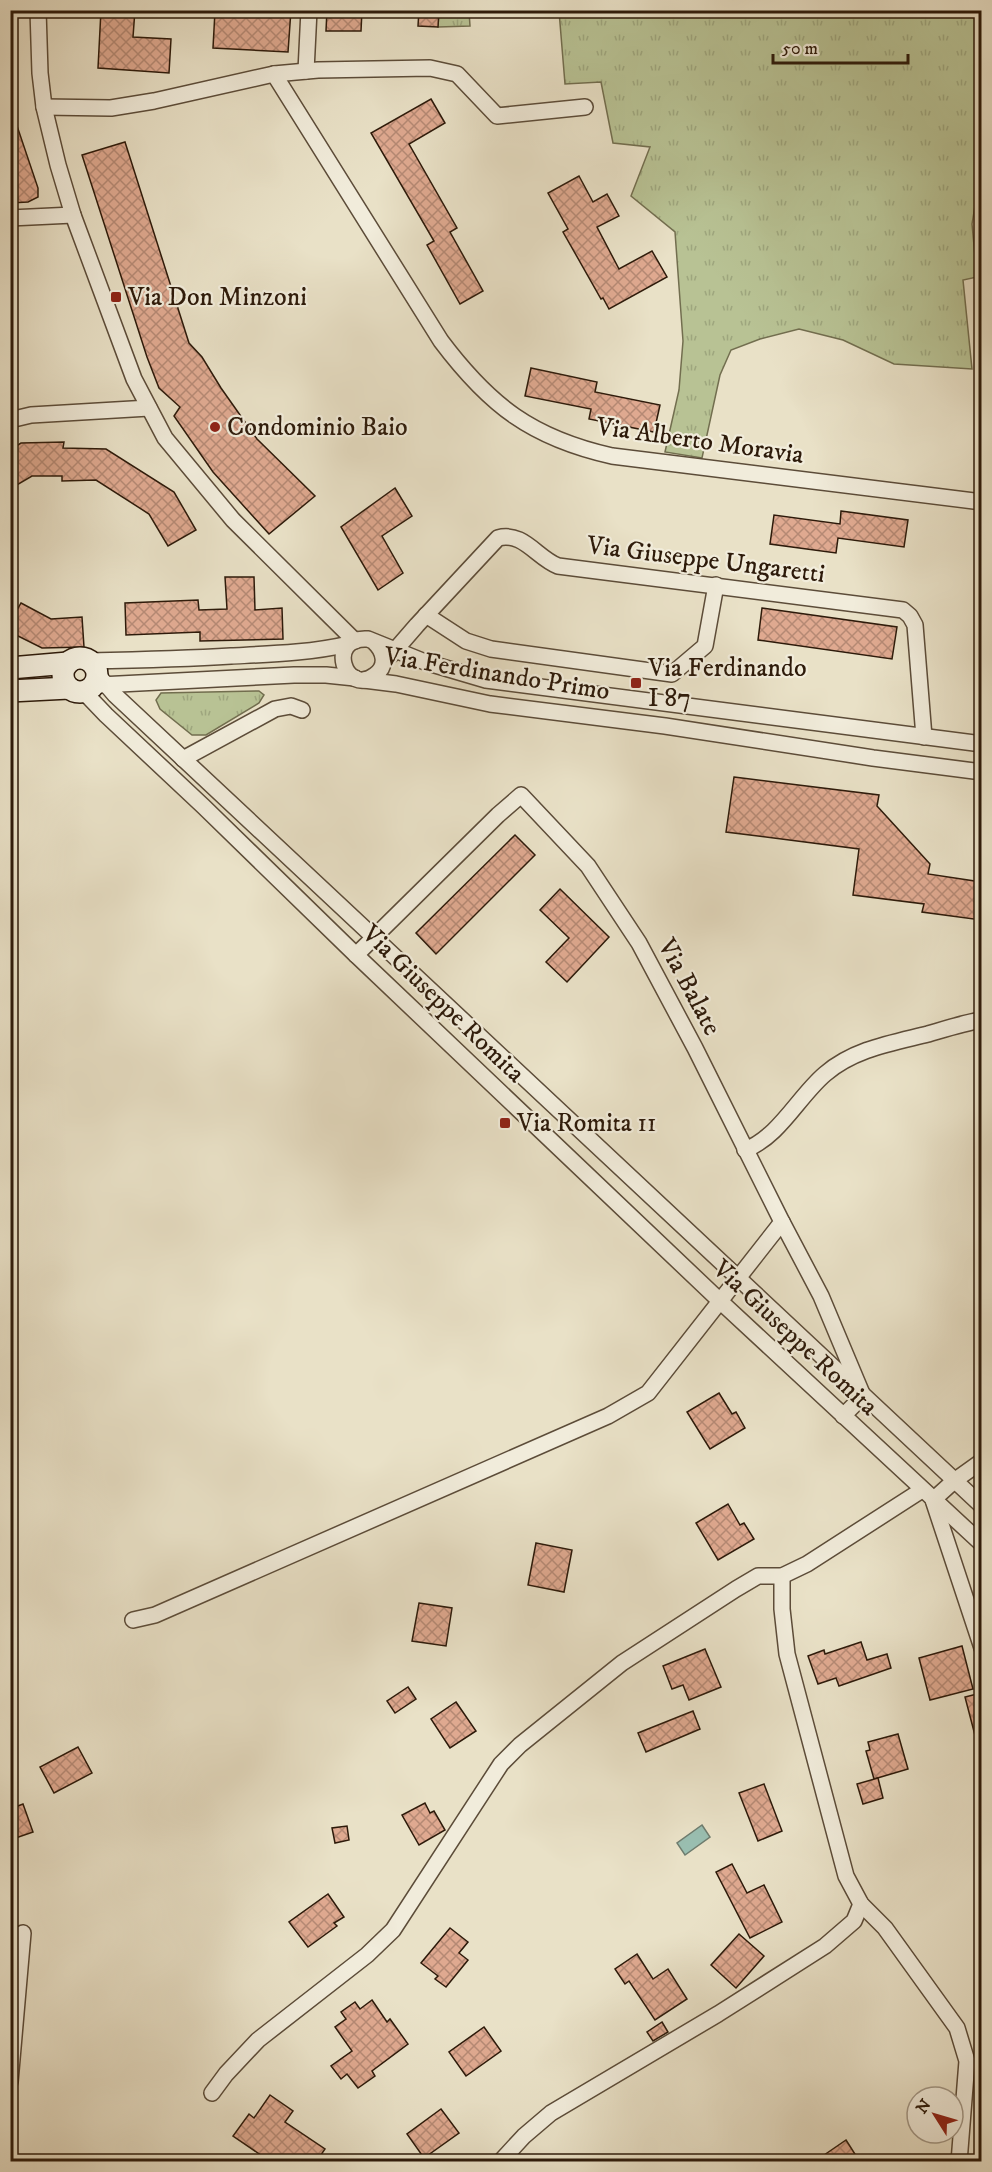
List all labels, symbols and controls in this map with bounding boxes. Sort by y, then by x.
scale bar [773,27,908,65]
text: 50 m [782,38,818,60]
place label: Via Don Minzoni [127,281,307,314]
marker: Via Don Minzoni [109,290,123,304]
street label: Via Alberto Moravia [593,410,806,472]
place label: Condominio Baio [227,411,408,444]
marker: Condominio Baio [208,420,222,434]
street label: Via Giuseppe Ungaretti [584,529,827,591]
street label: Via Ferdinando Primo [381,640,612,708]
place label: Via Ferdinando I 87 [647,652,807,715]
marker: Via Ferdinando I 87 [629,676,643,690]
street label: Via Giuseppe Romita [354,917,531,1090]
street label: Via Balate [649,932,728,1041]
place label: Via Romita 11 [516,1107,657,1140]
marker: Via Romita 11 [498,1116,512,1130]
street label: Via Giuseppe Romita [705,1252,885,1423]
north arrow [905,2085,965,2145]
text: N [912,2095,936,2118]

